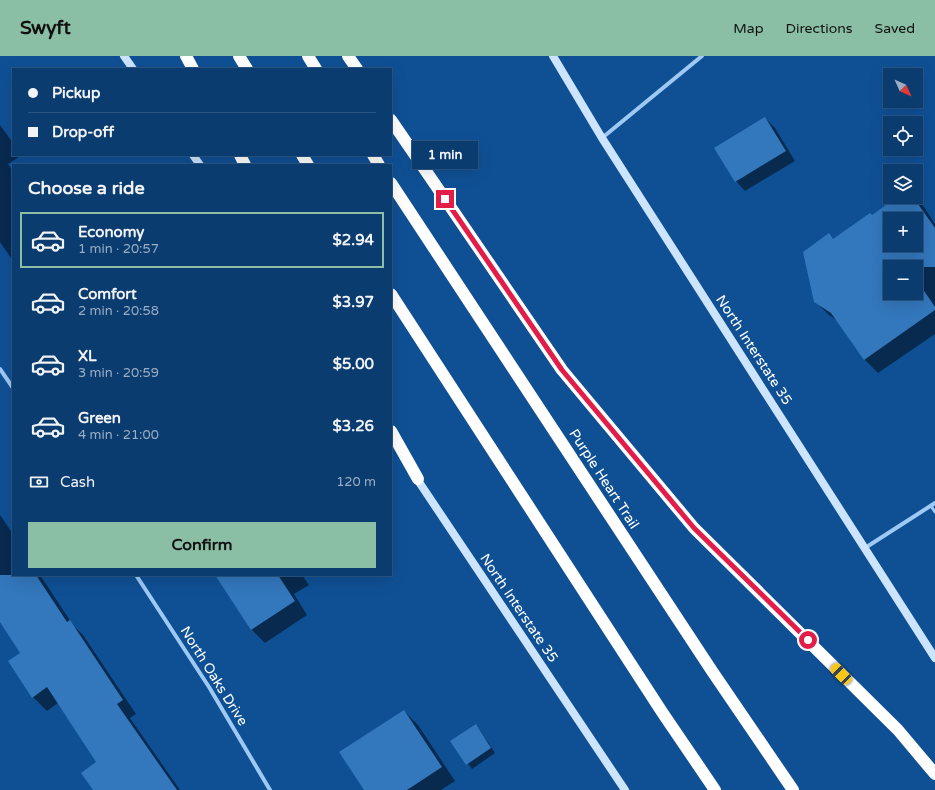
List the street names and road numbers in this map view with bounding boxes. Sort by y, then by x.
street label: North Interstate 35 [712,292,796,408]
street label: Purple Heart Trail [565,426,643,532]
street label: North Interstate 35 [476,550,562,666]
street label: North Oaks Drive [177,623,251,729]

